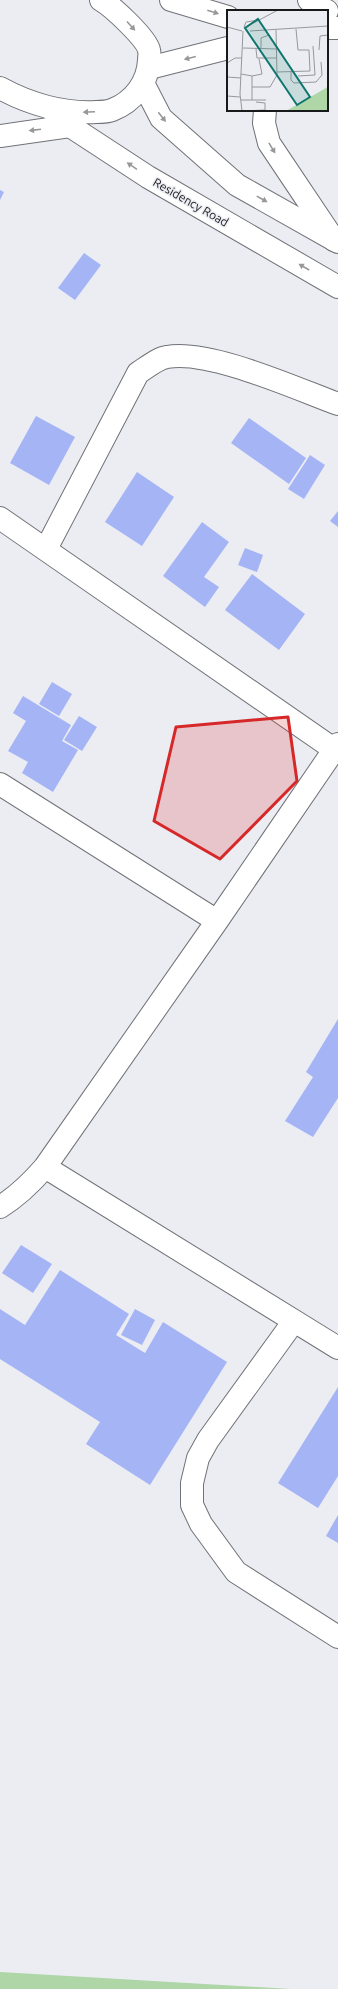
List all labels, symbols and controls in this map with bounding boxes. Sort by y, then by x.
one-way arrow [207,9,219,15]
inset map [227,10,328,111]
one-way arrow [126,20,135,31]
one-way arrow [184,56,196,62]
one-way arrow [83,109,95,116]
one-way arrow [158,111,167,122]
one-way arrow [29,127,41,133]
one-way arrow [268,142,275,153]
one-way arrow [126,162,137,170]
street label: Residency Road [151,175,231,229]
one-way arrow [256,195,268,202]
one-way arrow [298,264,310,271]

